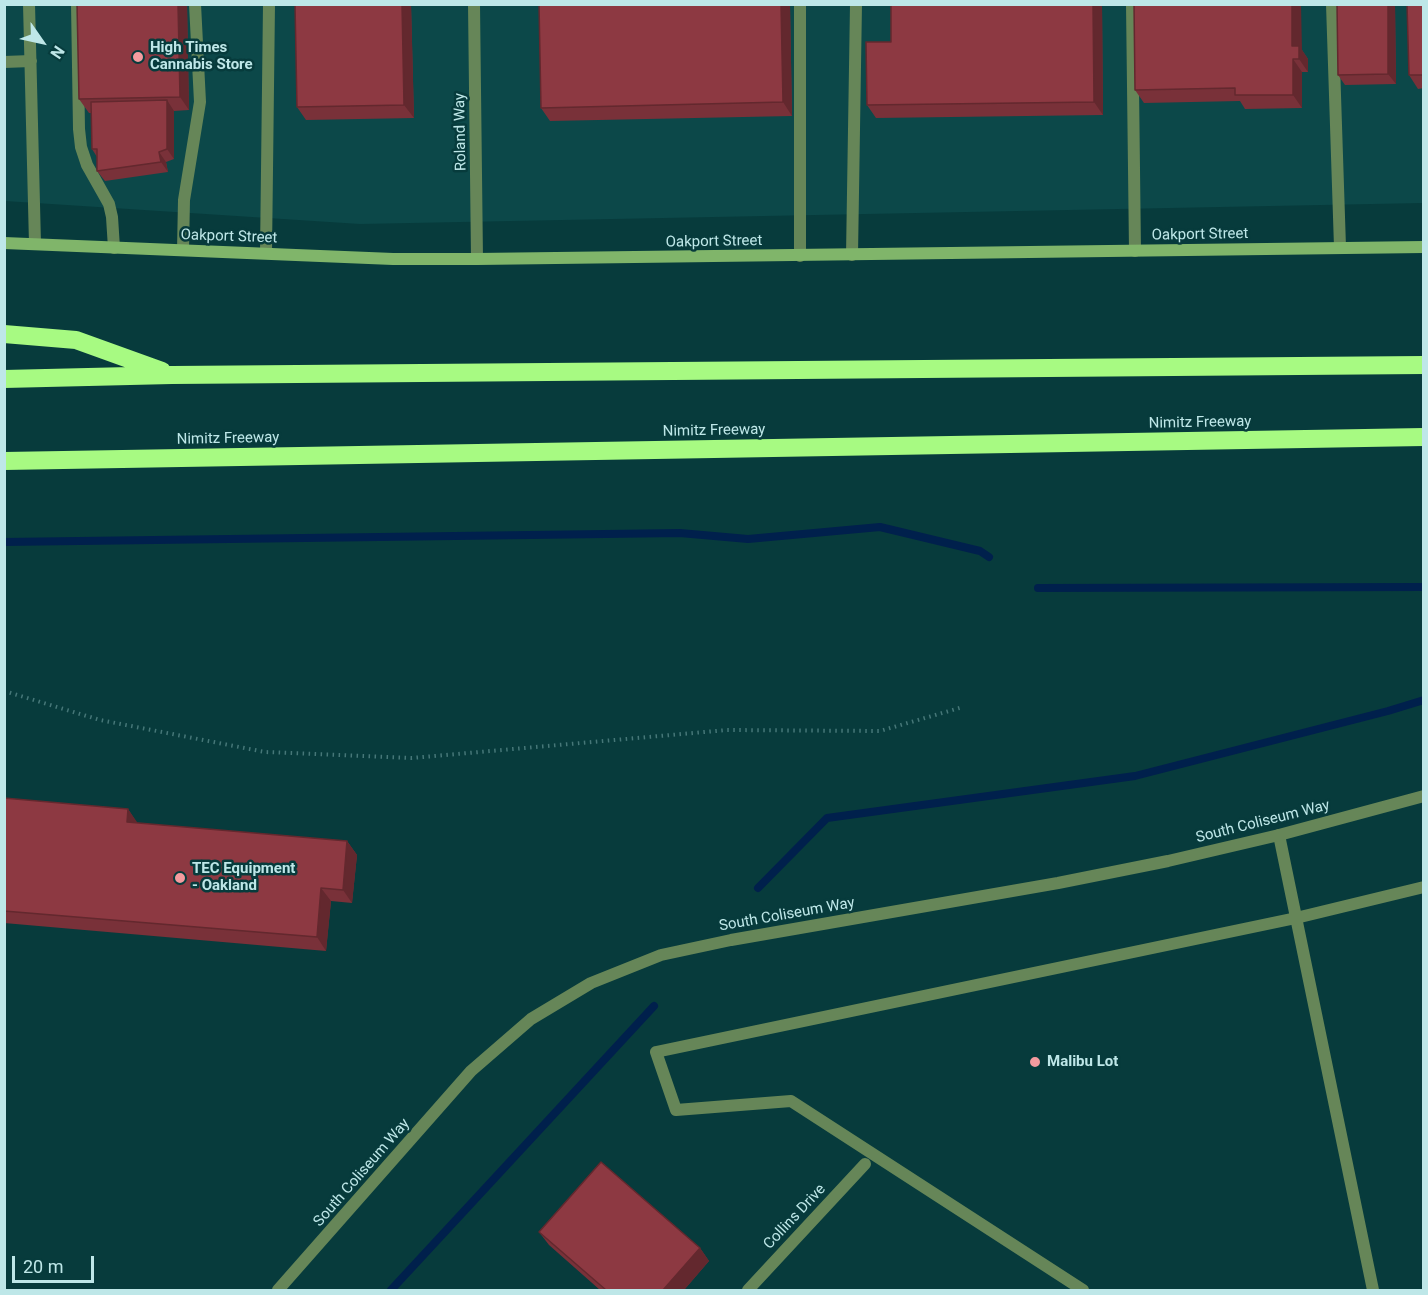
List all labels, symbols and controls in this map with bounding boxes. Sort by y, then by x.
north arrow [12,12,72,72]
place label: High Times Cannabis Store [150,39,253,74]
text: N [46,42,68,62]
marker: High Times Cannabis Store [131,50,145,64]
street label: Roland Way [451,93,471,171]
street label: Oakport Street [1151,225,1249,245]
street label: Oakport Street [180,226,278,248]
street label: Oakport Street [665,232,763,252]
street label: Nimitz Freeway [1149,413,1251,433]
street label: Nimitz Freeway [663,421,765,441]
street label: Nimitz Freeway [177,429,279,449]
street label: South Coliseum Way [1194,797,1332,847]
place label: TEC Equipment - Oakland [192,860,295,895]
marker: TEC Equipment - Oakland [173,871,187,885]
street label: South Coliseum Way [718,894,856,936]
place label: Malibu Lot [1047,1053,1118,1071]
marker: Malibu Lot [1028,1055,1042,1069]
street label: South Coliseum Way [310,1115,414,1231]
street label: Collins Drive [760,1181,830,1253]
scale bar [15,1244,98,1282]
text: 20 m [23,1256,63,1277]

